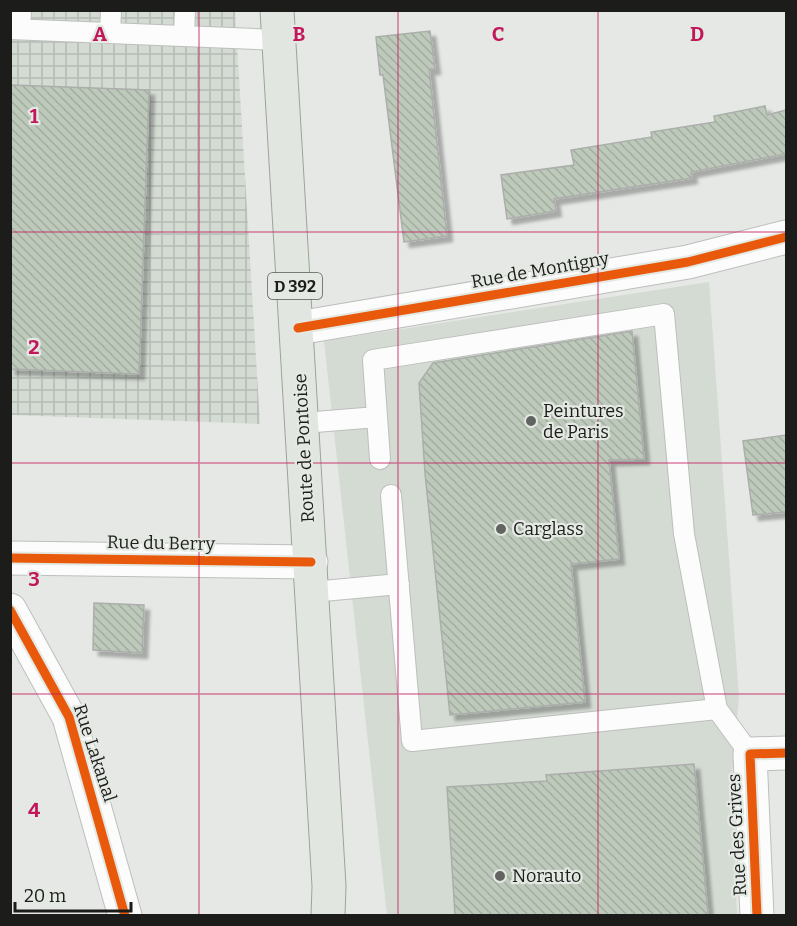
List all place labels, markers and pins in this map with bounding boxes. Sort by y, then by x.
place label: Peintures de Paris [543,400,624,443]
marker: Peintures de Paris [524,414,538,428]
place label: Carglass [513,518,584,540]
marker: Carglass [494,522,508,536]
place label: Norauto [512,865,581,887]
marker: Norauto [493,869,507,883]

